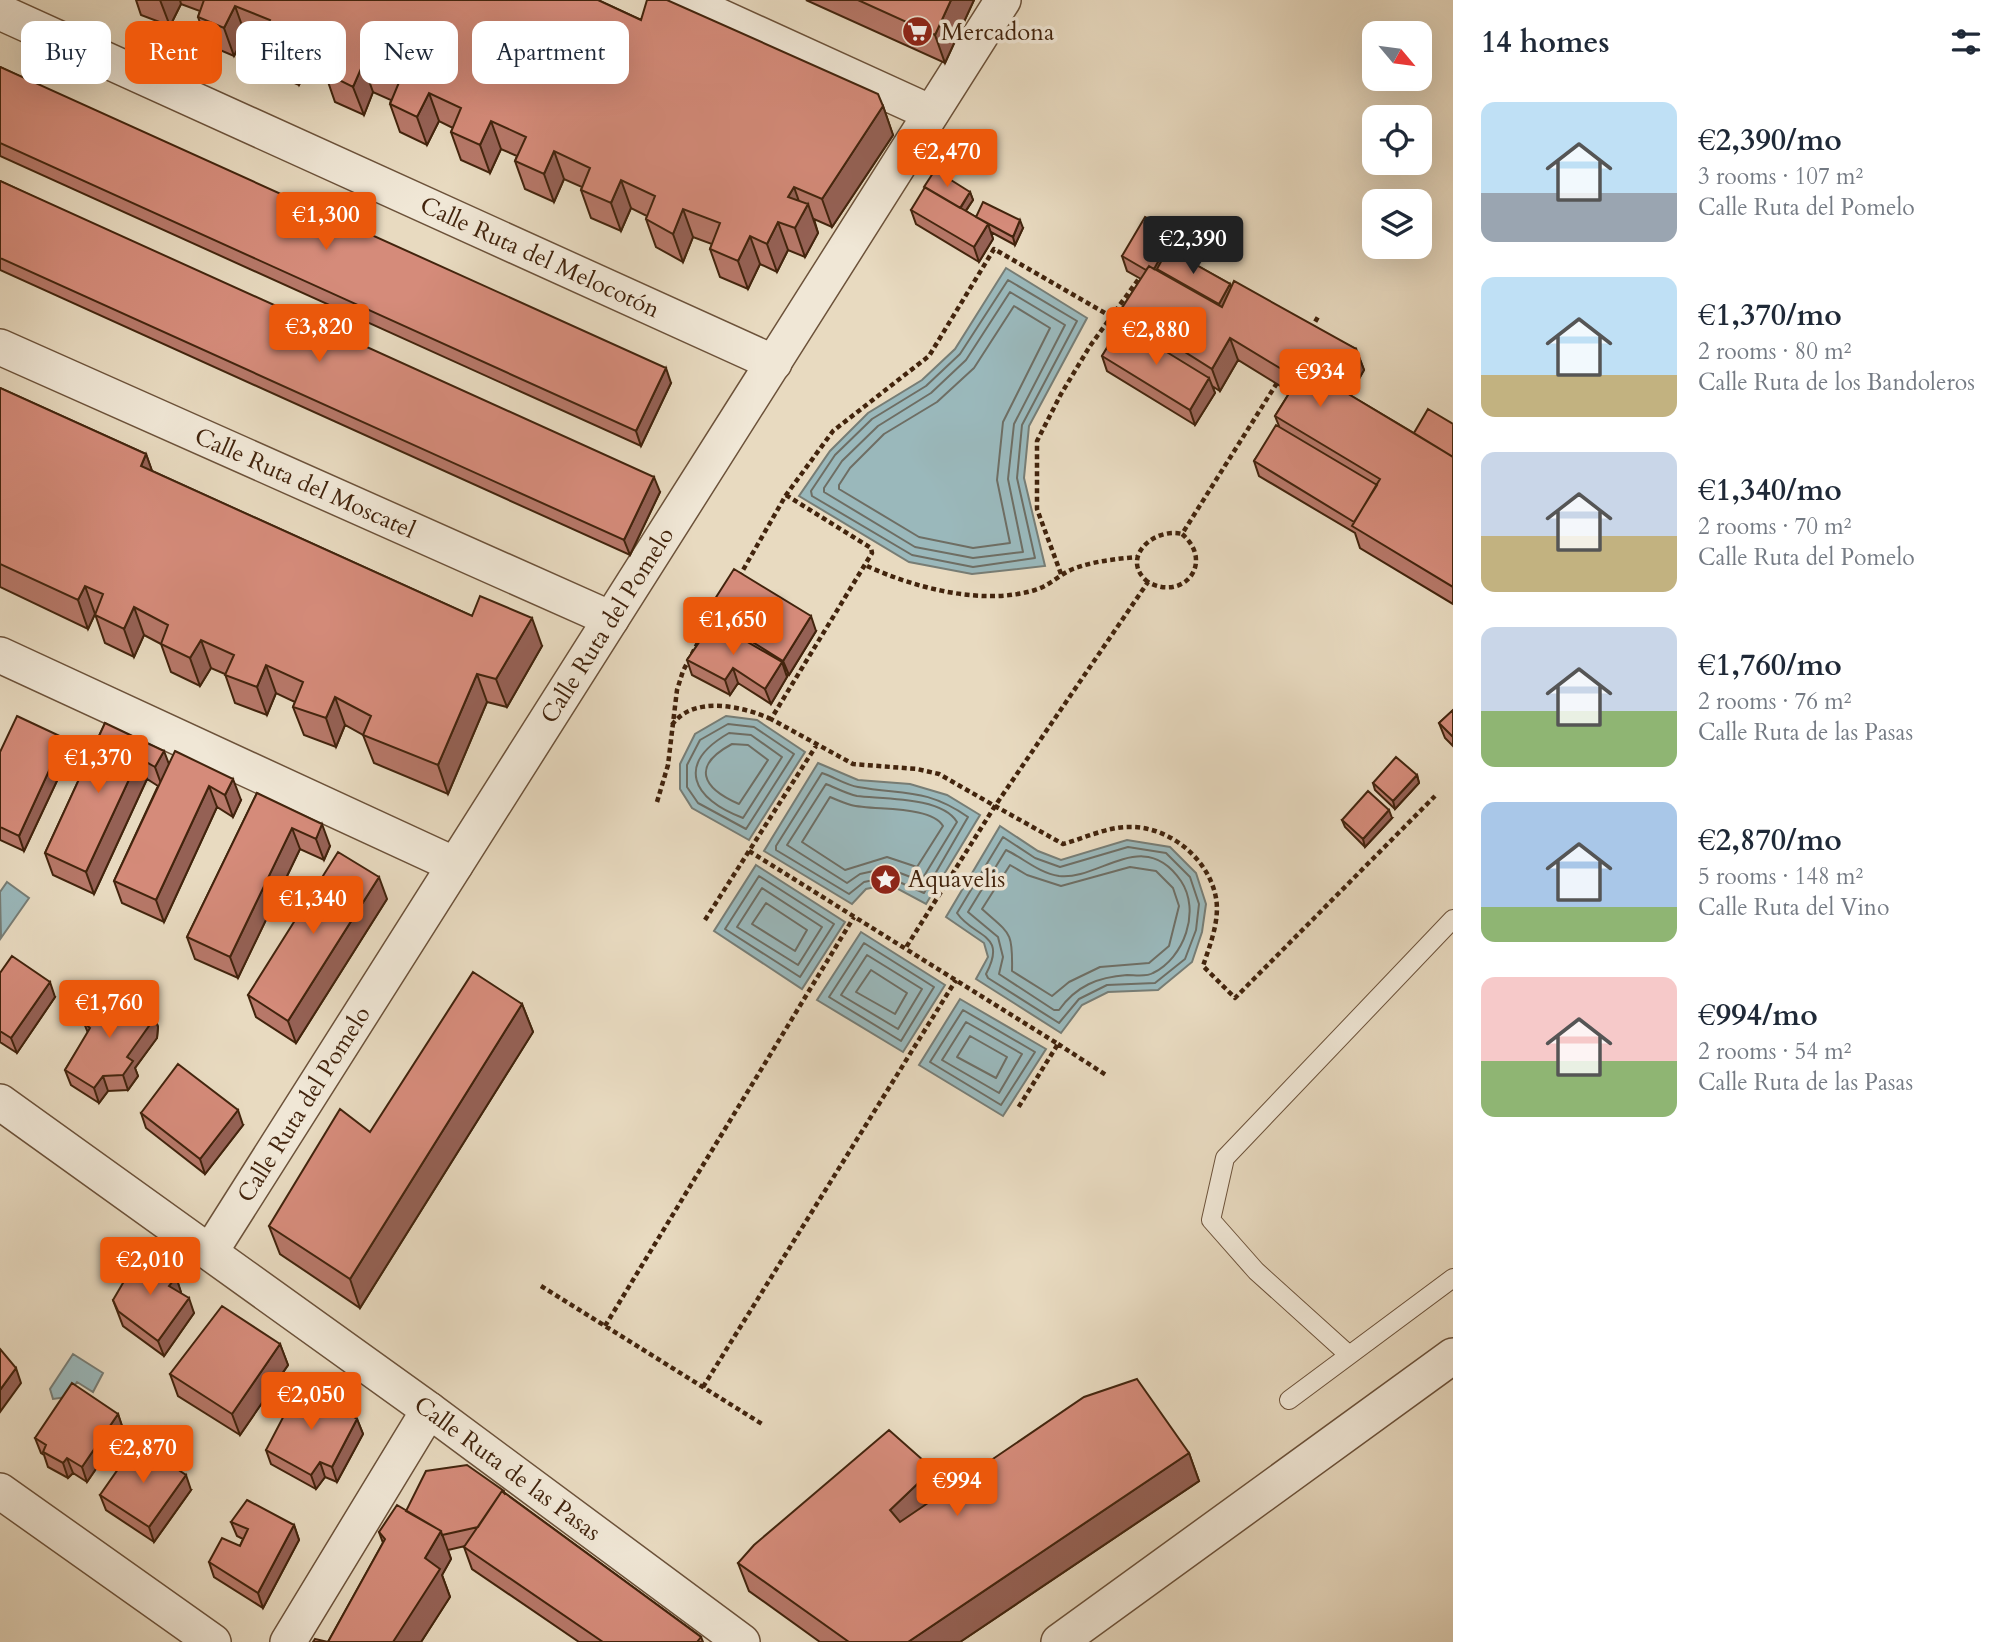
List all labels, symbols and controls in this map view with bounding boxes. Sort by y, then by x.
supermarket icon: Mercadona [901,15,935,49]
place label: Mercadona [941,16,1055,49]
chip: Buy [21,21,111,84]
chip: Rent [125,21,222,84]
chip: Filters [236,21,346,84]
chip: New [360,21,458,84]
chip: Apartment [472,21,629,84]
north arrow [1362,21,1432,91]
map controls [1362,21,1432,259]
text: 14 homes [1481,22,1610,63]
icon: filters [1947,23,1985,61]
button: locate [1362,105,1432,175]
text: €2,390/mo [1698,120,1842,161]
pin: €2,470 [890,130,1004,189]
icon: home [1537,130,1621,214]
text: €2,470 [913,136,981,167]
text: 3 rooms · 107 m² [1698,161,1863,192]
street label: Calle Ruta del Melocotón [415,188,665,326]
button: layers [1362,189,1432,259]
pin: €1,300 [269,192,383,252]
text: Calle Ruta del Pomelo [1698,192,1915,223]
text: €1,300 [292,199,360,230]
pin: €2,390 [1136,216,1250,276]
text: €2,390 [1159,223,1227,254]
text: €1,370/mo [1698,295,1842,336]
pin: €3,820 [262,304,376,364]
icon: home [1537,305,1621,389]
pin: €2,880 [1099,308,1213,367]
text: €3,820 [285,311,353,342]
text: €2,880 [1122,314,1190,345]
text: 2 rooms · 80 m² [1698,336,1851,367]
pin: €934 [1279,350,1361,409]
text: €934 [1295,356,1345,387]
text: Calle Ruta de los Bandoleros [1698,367,1975,398]
street label: Calle Ruta del Moscatel [190,419,421,546]
text: €1,340/mo [1698,470,1842,511]
icon: home [1537,480,1621,564]
text: 2 rooms · 70 m² [1698,511,1851,542]
street label: Calle Ruta del Pomelo [533,521,682,730]
text: Calle Ruta del Pomelo [1698,542,1915,573]
pin: €1,650 [676,598,790,657]
text: €1,650 [699,604,767,635]
text: €1,760/mo [1698,645,1842,686]
icon: home [1537,655,1621,739]
text: 2 rooms · 76 m² [1698,686,1851,717]
text: Calle Ruta de las Pasas [1698,717,1913,748]
pin: €1,370 [41,736,155,795]
text: €1,370 [64,742,132,773]
text: €2,870/mo [1698,820,1842,861]
icon: home [1537,830,1621,914]
text: 5 rooms · 148 m² [1698,861,1863,892]
place icon: Aquavelis [868,862,902,896]
place label: Aquavelis [908,863,1005,896]
pin: €1,340 [256,876,370,936]
text: €1,340 [279,883,347,914]
text: Calle Ruta del Vino [1698,892,1889,923]
pin: €1,760 [52,981,166,1040]
text: €1,760 [75,987,143,1018]
text: €994/mo [1698,995,1818,1036]
street label: Calle Ruta del Pomelo [229,1000,378,1209]
icon: home [1537,1005,1621,1089]
text: 2 rooms · 54 m² [1698,1036,1851,1067]
text: Calle Ruta de las Pasas [1698,1067,1913,1098]
pin: €2,010 [93,1238,207,1297]
text: €2,010 [116,1244,184,1275]
pin: €2,050 [254,1372,368,1432]
text: €2,050 [277,1379,345,1410]
street label: Calle Ruta de las Pasas [408,1388,608,1548]
pin: €2,870 [86,1426,200,1485]
text: €2,870 [109,1432,177,1463]
pin: €994 [916,1458,998,1518]
text: €994 [932,1465,982,1496]

